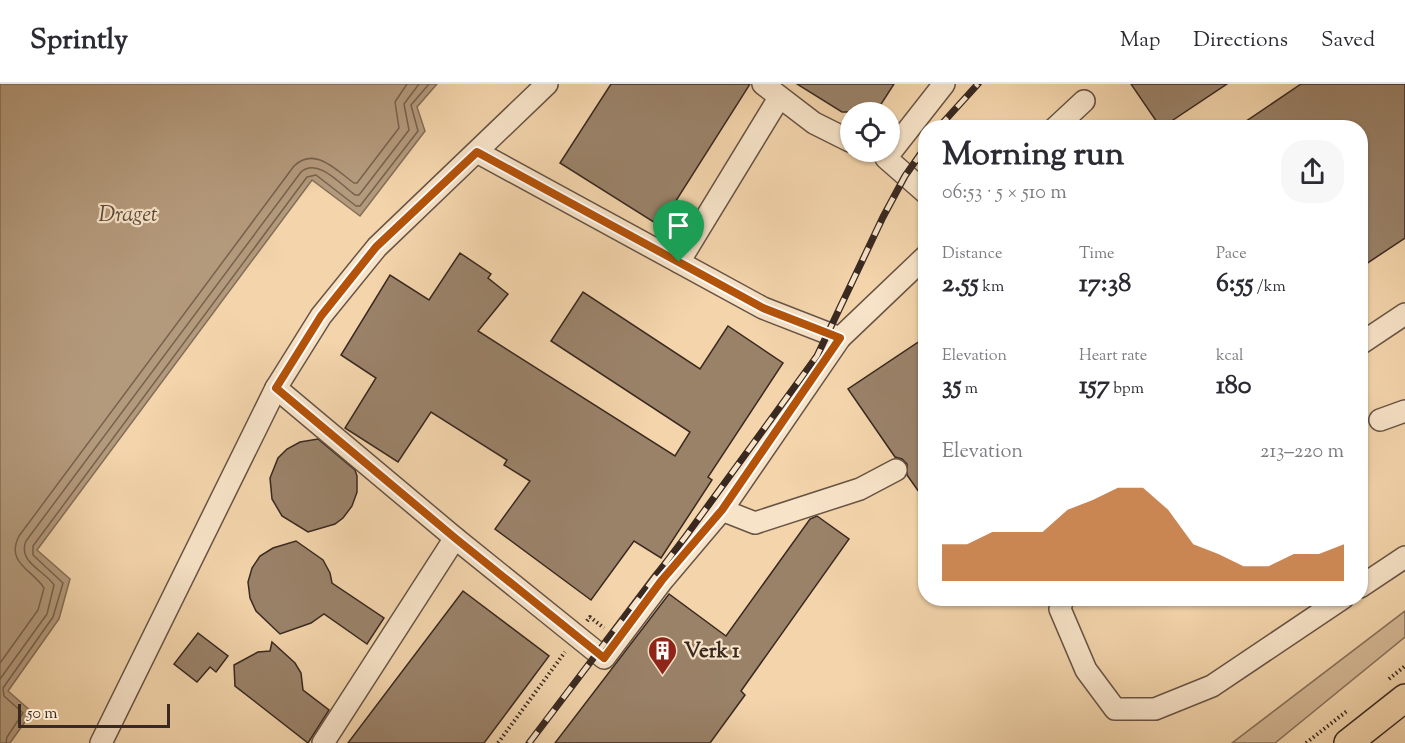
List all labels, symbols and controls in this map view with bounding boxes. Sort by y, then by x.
text: Sprintly [30,21,128,61]
text: Map [1120,26,1160,56]
text: Directions [1193,26,1288,56]
text: Saved [1321,26,1375,56]
map controls [840,102,900,162]
button: locate [840,102,900,162]
text: Morning run [942,132,1124,180]
button: share [1281,140,1344,203]
text: 06:53 · 5 × 510 m [942,179,1067,208]
water label: Draget [98,200,158,232]
pin [653,200,704,262]
icon: arrive [662,209,695,242]
text: Distance [942,243,1002,266]
text: Time [1079,243,1115,266]
text: Pace [1216,243,1247,266]
text: 2.55 [942,266,979,303]
text: 17:38 [1079,266,1131,303]
text: 6:55 [1216,266,1253,303]
text: km [979,276,1004,299]
text: /km [1253,276,1286,299]
text: Elevation [942,345,1007,368]
text: Heart rate [1079,345,1147,368]
text: kcal [1216,345,1244,368]
text: 35 [942,368,961,405]
text: 157 [1079,368,1110,405]
text: 180 [1216,368,1252,405]
text: m [961,378,978,401]
text: bpm [1110,378,1144,401]
text: Elevation [942,438,1023,467]
text: 213–220 m [1260,438,1344,467]
building icon: Verk 1 [647,634,679,676]
place label: Verk 1 [684,637,740,667]
scale bar [18,701,170,728]
text: 50 m [27,703,58,726]

